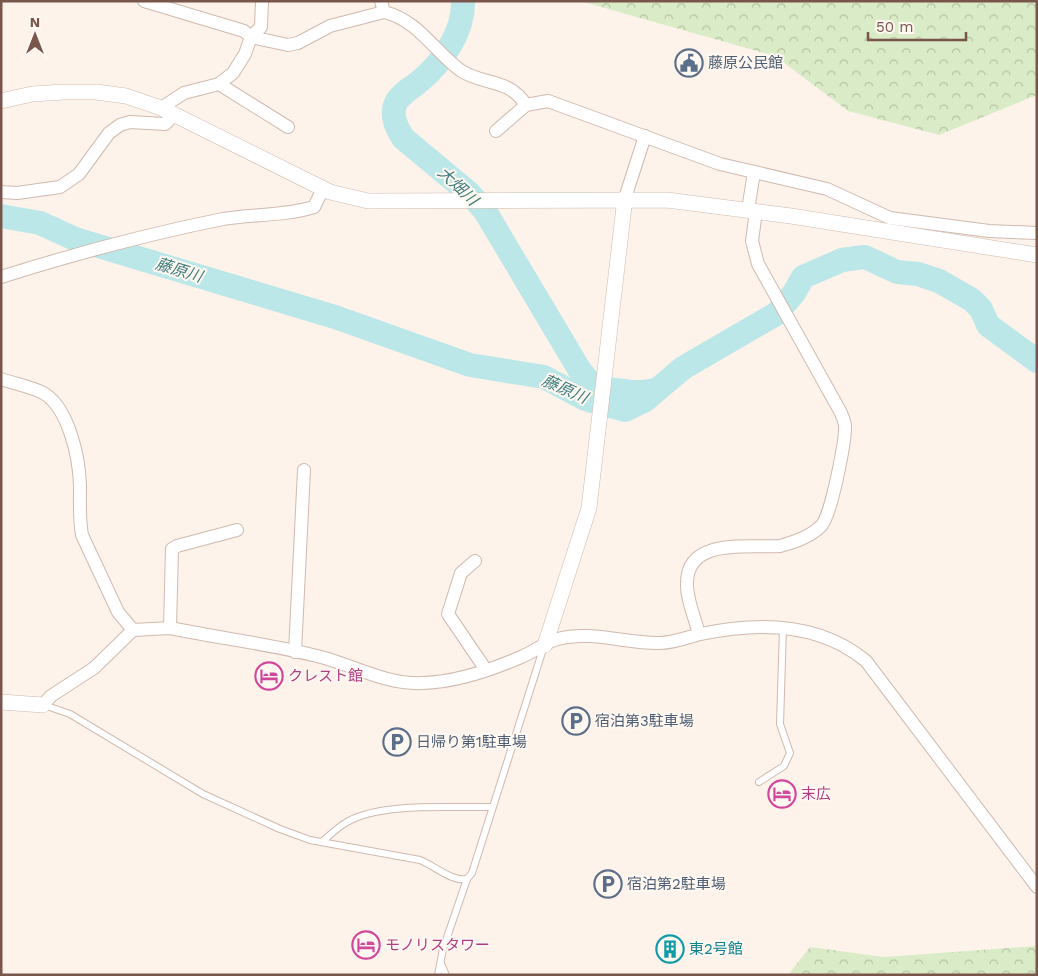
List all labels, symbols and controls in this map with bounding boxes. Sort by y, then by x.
north arrow [10,10,60,60]
scale bar [868,10,966,42]
text: N [30,14,40,30]
text: 50 m [876,18,913,36]
public building icon: 藤原公民館 [674,48,704,78]
place label: 藤原公民館 [708,54,783,72]
water label: 大畑川 [434,163,483,211]
water label: 藤原川 [153,254,207,287]
water label: 藤原川 [539,371,593,408]
hotel icon: クレスト館 [254,661,284,691]
place label: クレスト館 [288,667,363,685]
parking icon: 宿泊第3駐車場 [561,706,591,736]
place label: 宿泊第3駐車場 [595,712,694,730]
parking icon: 日帰り第1駐車場 [382,727,412,757]
place label: 日帰り第1駐車場 [416,733,527,751]
hotel icon: 末広 [767,779,797,809]
place label: 末広 [801,785,831,803]
parking icon: 宿泊第2駐車場 [593,869,623,899]
place label: 宿泊第2駐車場 [627,875,726,893]
hotel icon: モノリスタワー [351,930,381,960]
building icon: 東2号館 [655,934,685,964]
place label: モノリスタワー [385,936,490,954]
place label: 東2号館 [689,940,743,958]

